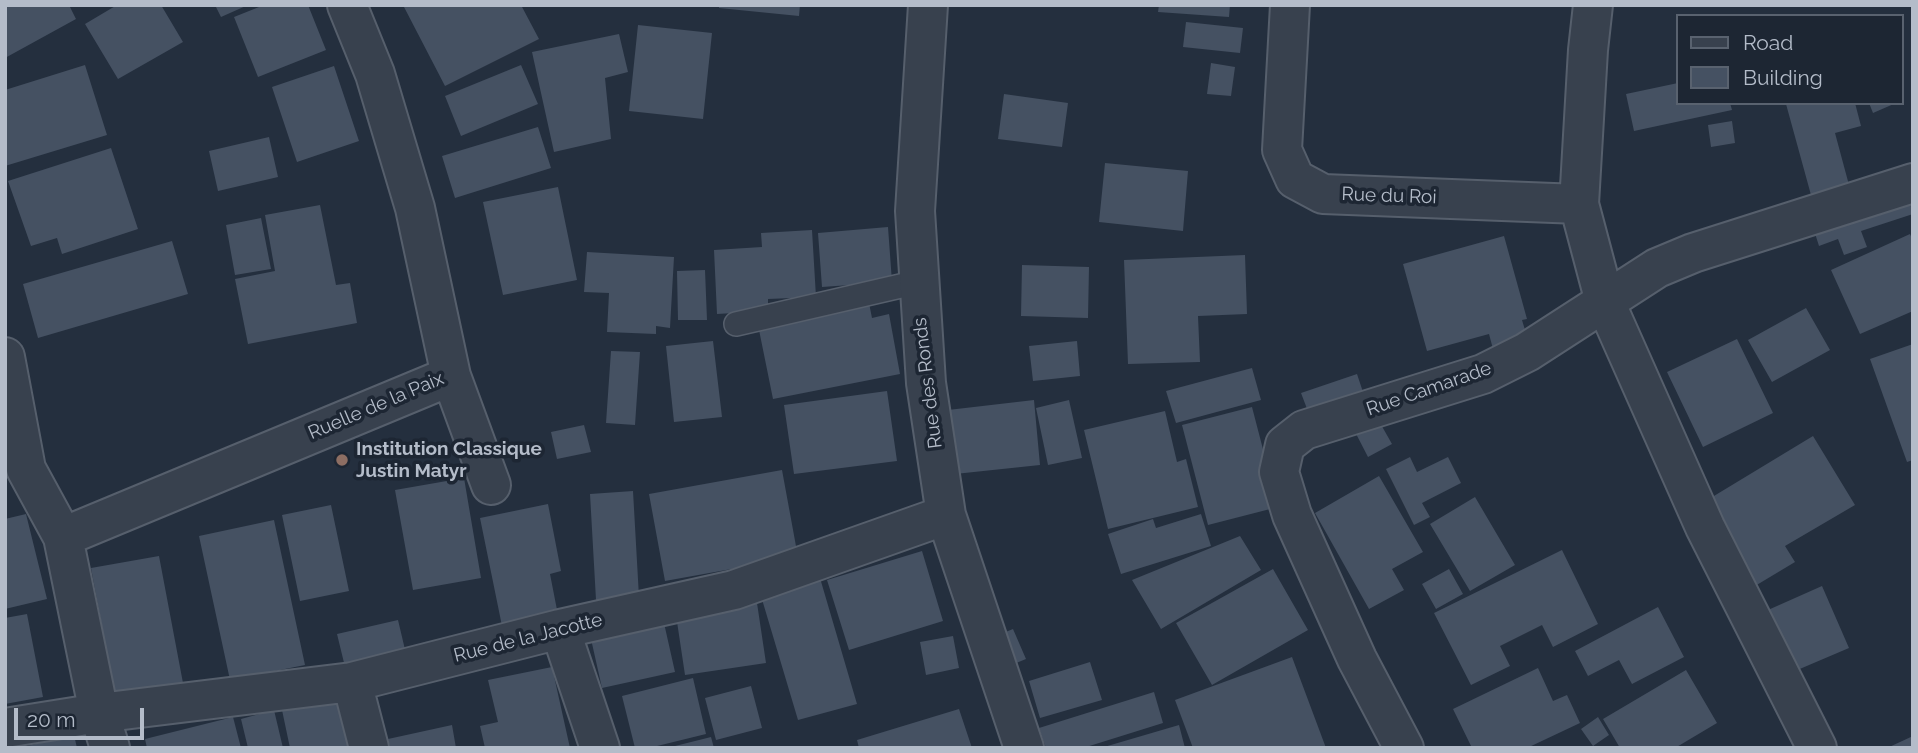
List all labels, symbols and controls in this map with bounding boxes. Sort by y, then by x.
legend [1676,14,1904,105]
text: Road [1743,30,1793,55]
text: Building [1743,65,1823,90]
street label: Rue du Roi [1341,183,1437,209]
street label: Rue des Ronds [909,316,947,450]
street label: Rue Camarade [1363,357,1495,421]
street label: Ruelle de la Paix [305,367,447,445]
place label: Institution Classique Justin Matyr [356,438,542,482]
marker: Institution Classique Justin Matyr [334,452,350,468]
street label: Rue de la Jacotte [451,609,605,667]
scale bar [18,694,147,738]
text: 20 m [27,707,75,732]

